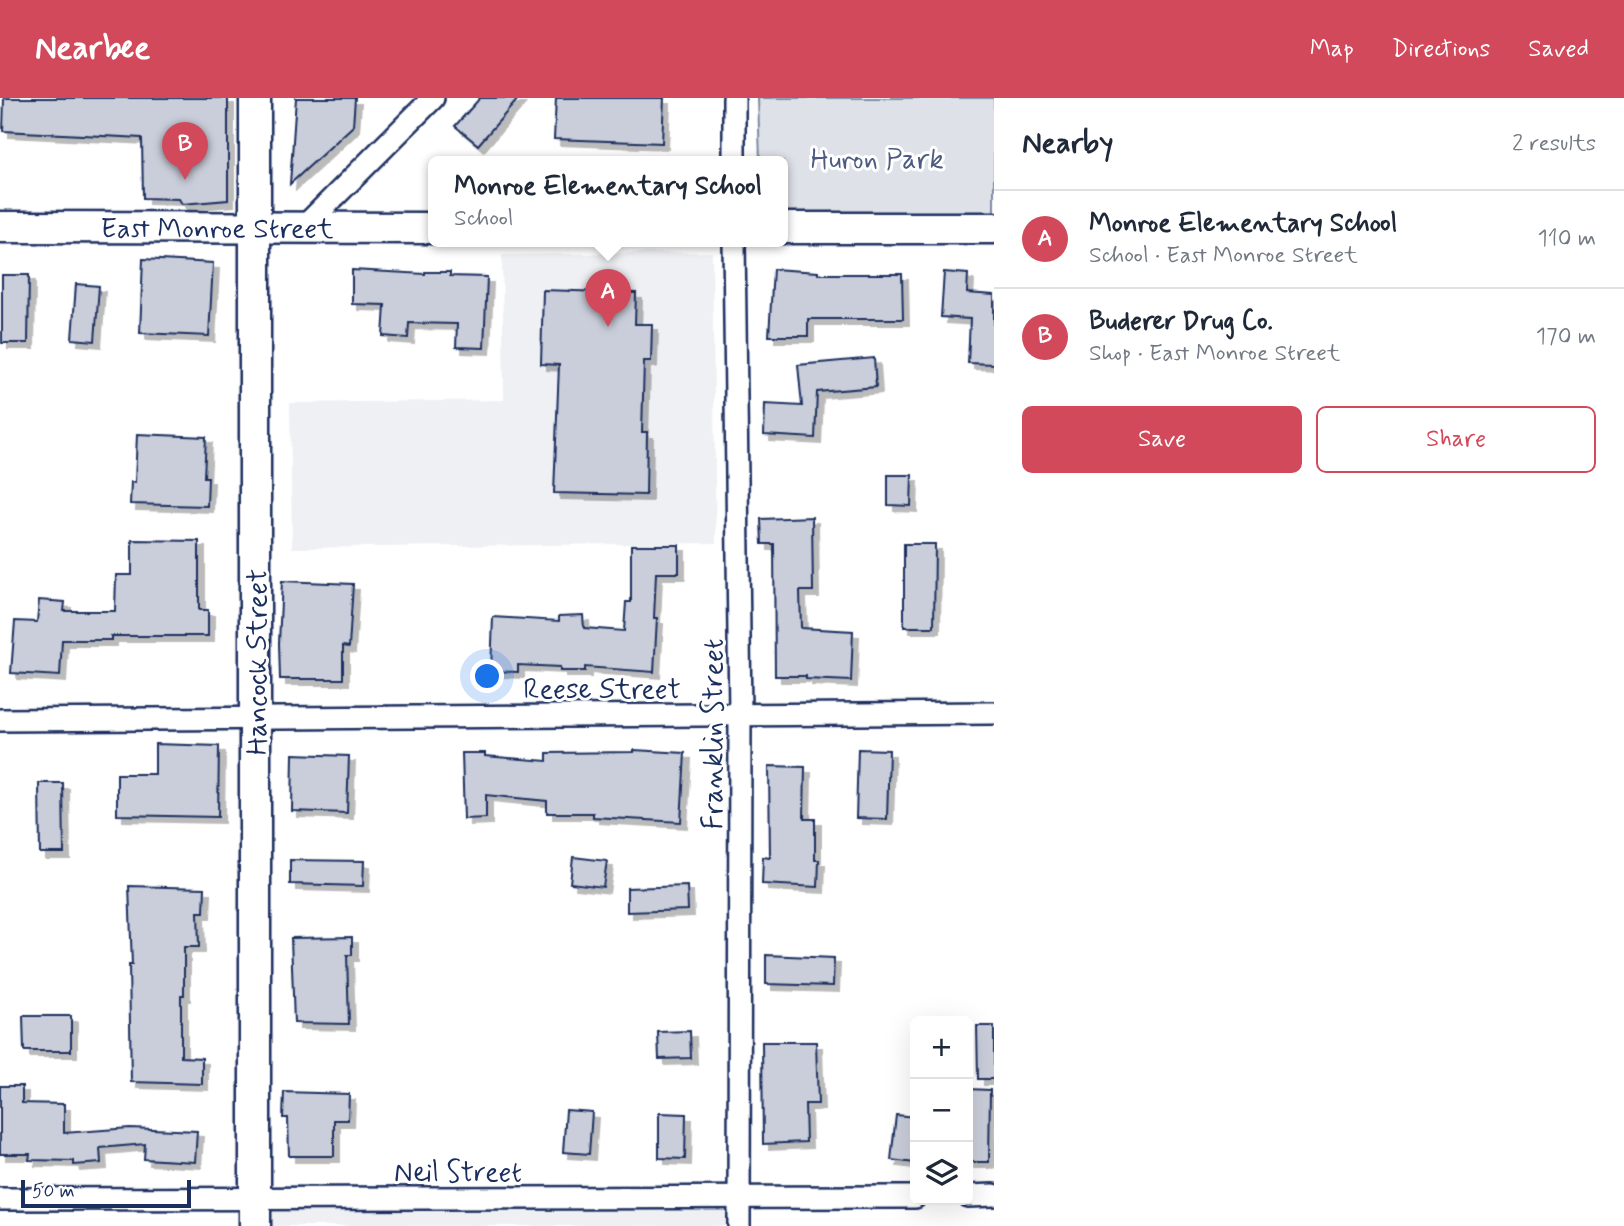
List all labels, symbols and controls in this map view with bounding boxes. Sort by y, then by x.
text: Nearbee [35,27,150,71]
text: Map [1310,34,1354,65]
text: Directions [1392,34,1490,65]
text: Saved [1528,34,1589,65]
pin: B [162,122,208,180]
text: Nearby [1022,124,1113,163]
text: 2 results [1512,129,1596,159]
park label: Huron Park [810,142,944,179]
popup [428,156,788,247]
text: Monroe Elementary School [454,170,762,204]
text: School [454,204,514,234]
text: Monroe Elementary School [1089,207,1397,241]
street label: East Monroe Street [100,211,334,249]
text: A [1037,224,1053,254]
text: 110 m [1537,224,1596,254]
text: School · East Monroe Street [1089,241,1358,271]
pin: A [585,269,631,327]
text: Buderer Drug Co. [1089,305,1273,339]
text: B [1038,322,1052,352]
text: 170 m [1536,322,1596,352]
text: Shop · East Monroe Street [1089,339,1340,369]
button: Save [1022,406,1302,473]
button: Share [1316,406,1596,473]
street label: Hancock Street [240,569,277,755]
street label: Franklin Street [696,639,733,829]
your location [470,659,504,693]
street label: Reese Street [523,672,681,709]
map controls [910,1016,973,1205]
button: + [910,1016,973,1079]
button: − [910,1079,973,1142]
button: layers [910,1142,973,1205]
street label: Neil Street [394,1155,522,1192]
scale bar [21,1177,191,1209]
text: 50 m [32,1179,75,1204]

